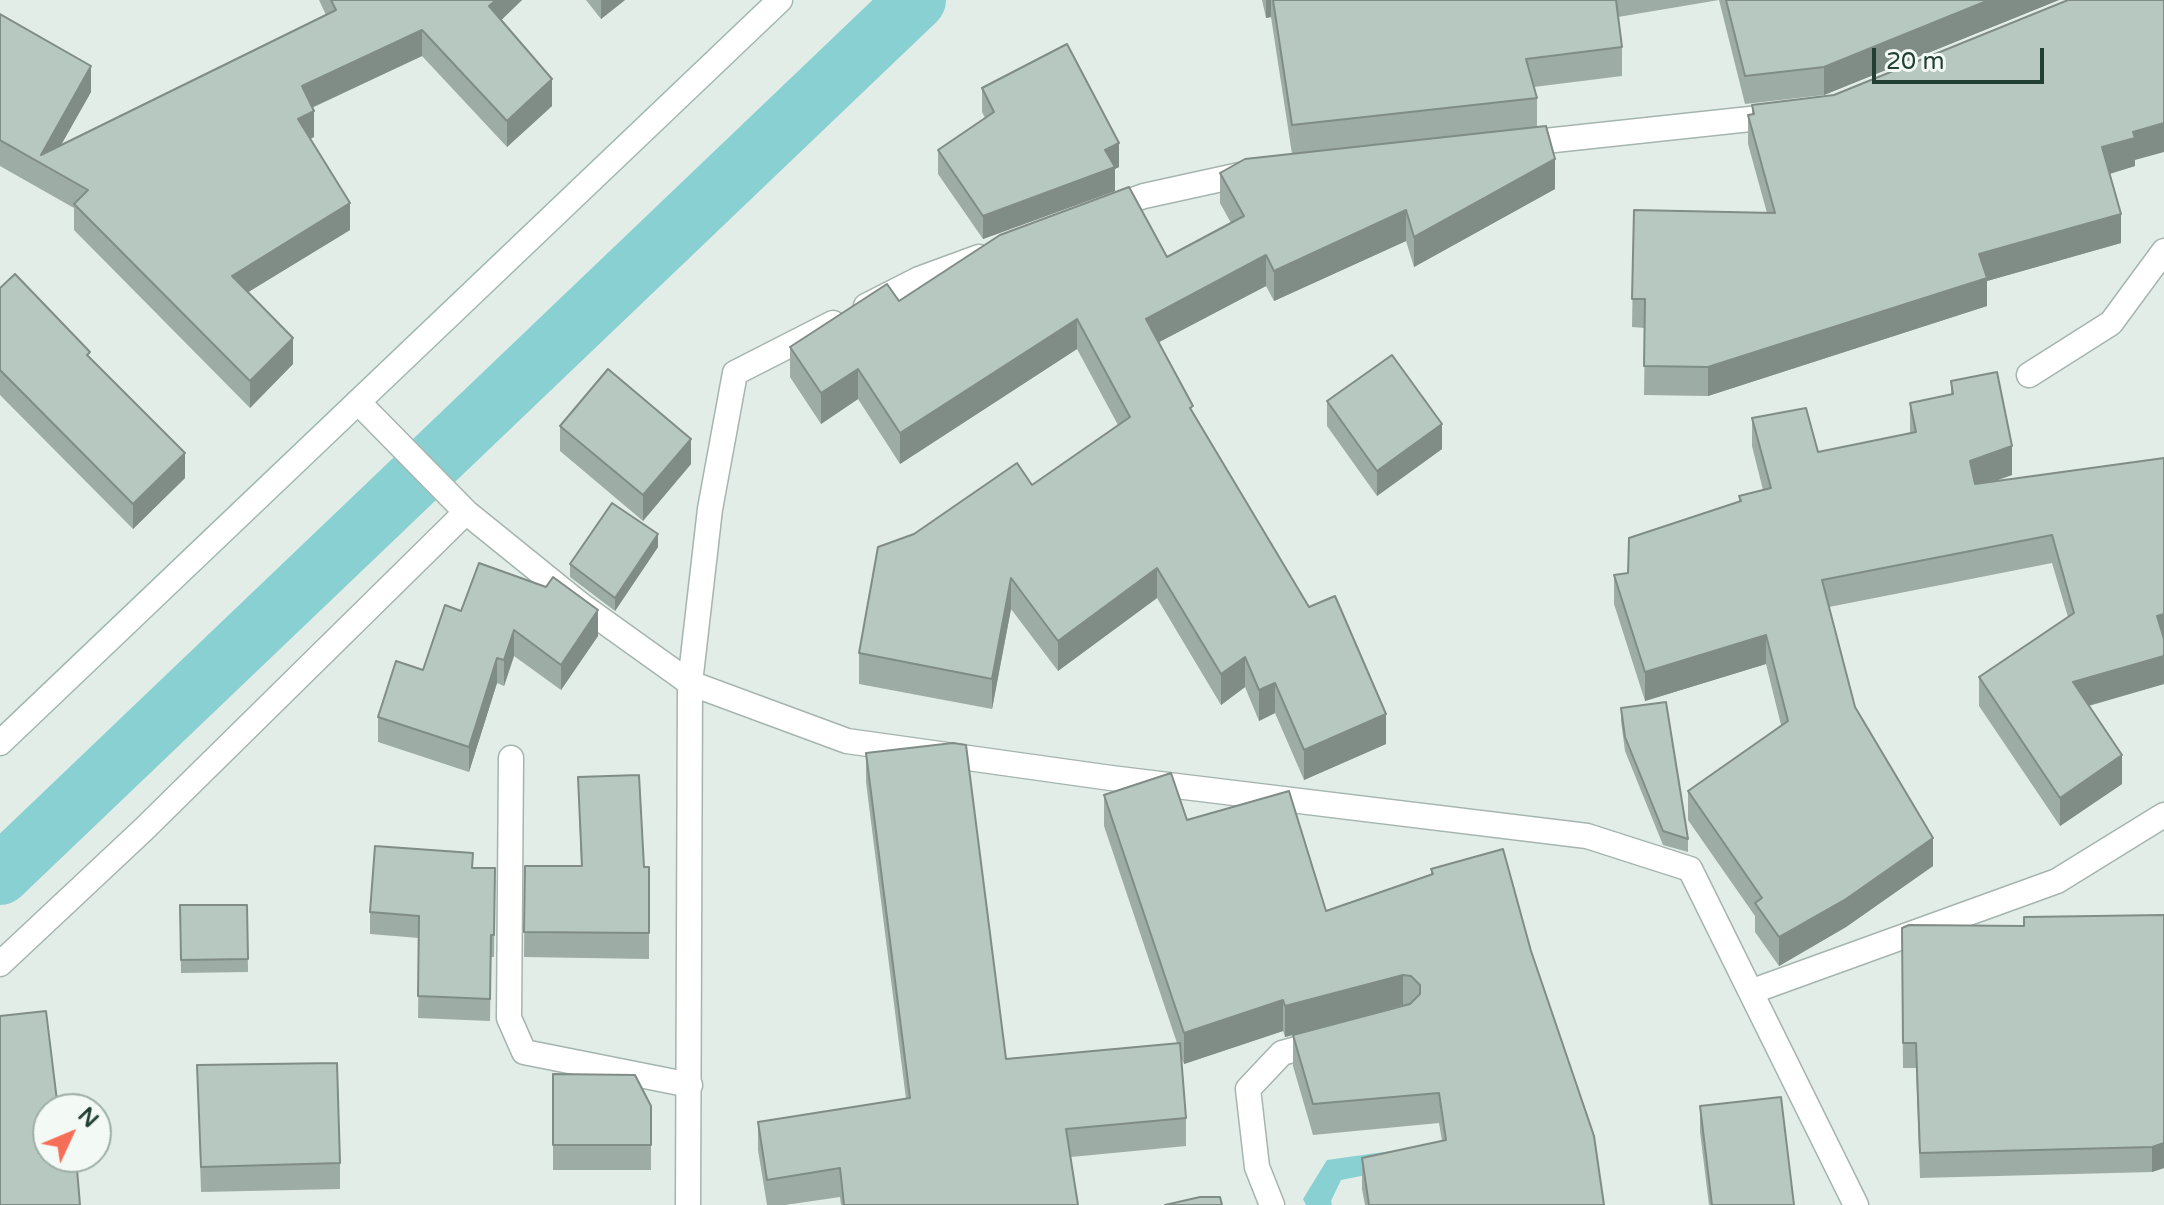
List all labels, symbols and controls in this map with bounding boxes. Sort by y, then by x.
scale bar [1876,32,2048,82]
text: 20 m [1886,47,1944,76]
north arrow [32,1093,112,1173]
text: N [72,1102,103,1133]

